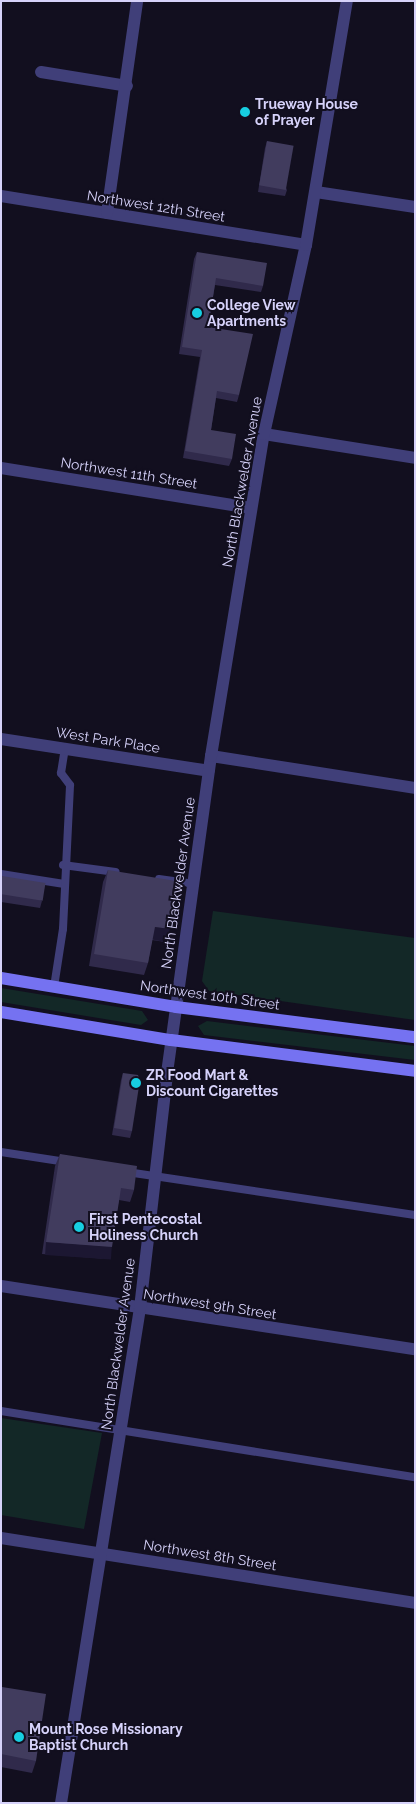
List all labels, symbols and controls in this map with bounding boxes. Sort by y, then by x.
place label: Trueway House of Prayer [255,96,358,128]
marker: Trueway House of Prayer [239,106,251,118]
street label: Northwest 12th Street [86,187,226,225]
place label: College View Apartments [207,297,296,330]
marker: College View Apartments [191,307,203,319]
street label: North Blackwelder Avenue [219,395,265,569]
street label: Northwest 11th Street [59,454,199,492]
street label: West Park Place [55,723,161,757]
street label: North Blackwelder Avenue [158,796,198,970]
street label: Northwest 10th Street [139,977,281,1013]
place label: ZR Food Mart & Discount Cigarettes [146,1067,278,1100]
marker: ZR Food Mart & Discount Cigarettes [130,1077,142,1089]
place label: First Pentecostal Holiness Church [89,1211,202,1244]
marker: First Pentecostal Holiness Church [73,1221,85,1233]
street label: North Blackwelder Avenue [98,1257,138,1431]
street label: Northwest 9th Street [142,1285,278,1323]
street label: Northwest 8th Street [142,1536,278,1574]
place label: Mount Rose Missionary Baptist Church [29,1721,183,1754]
marker: Mount Rose Missionary Baptist Church [13,1731,25,1743]

